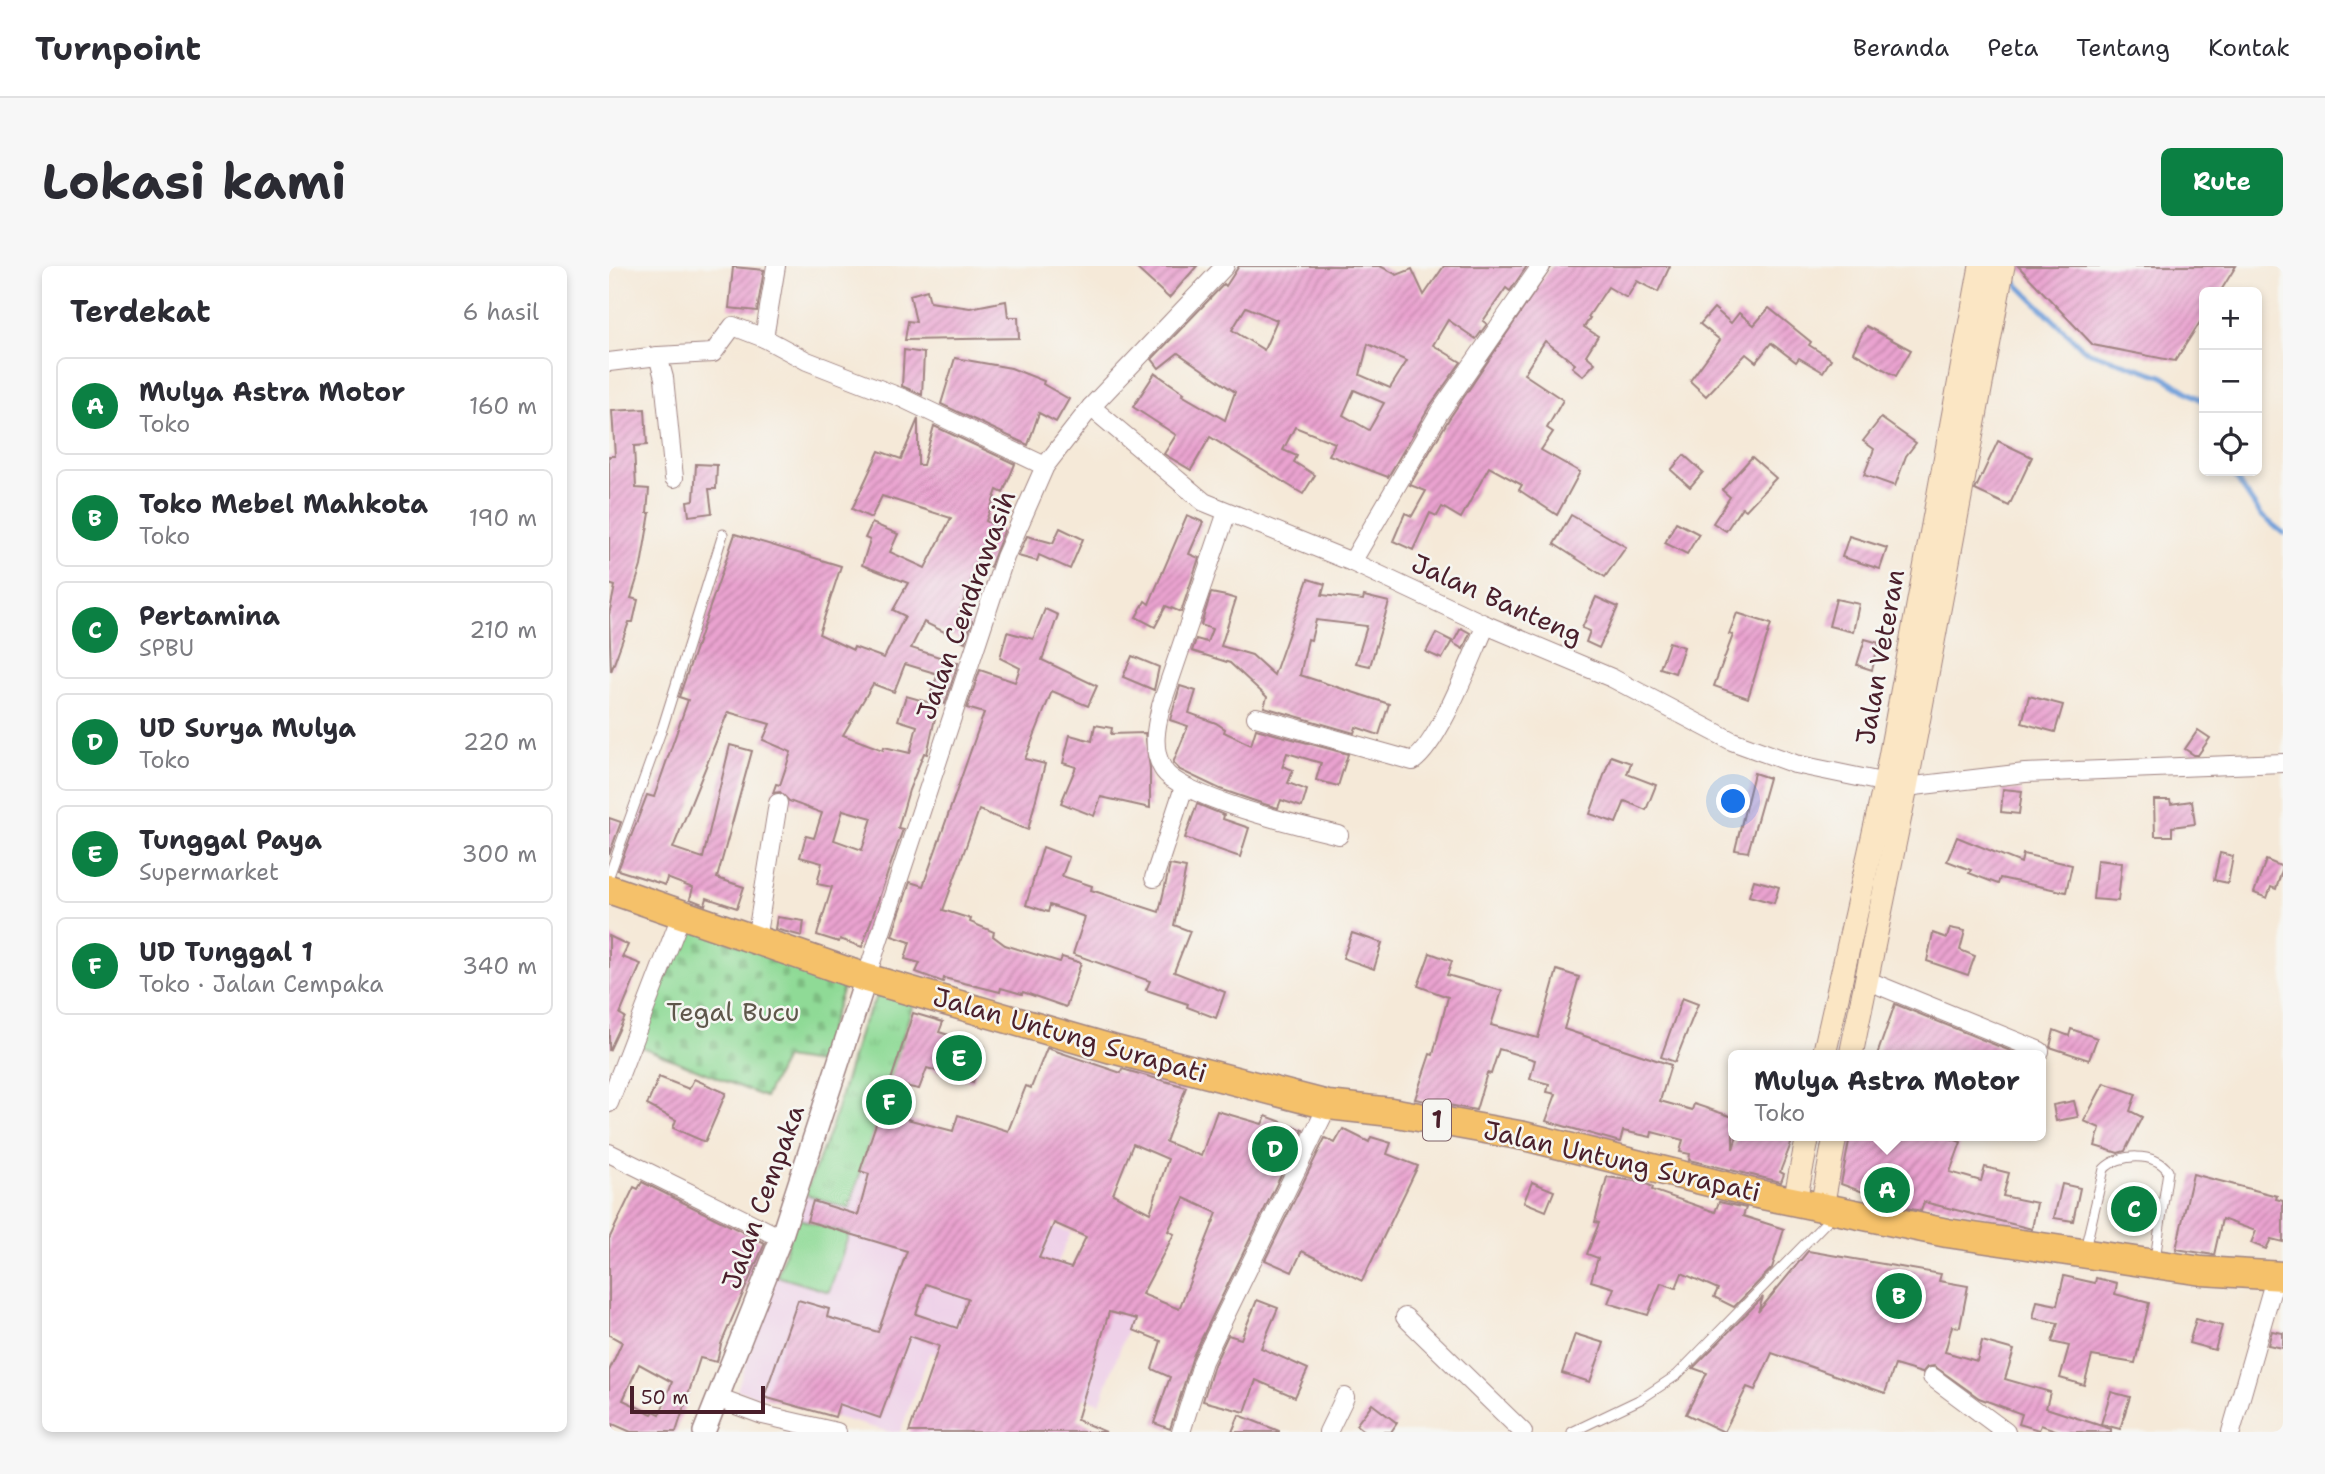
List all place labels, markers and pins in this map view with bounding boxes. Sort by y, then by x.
pin: E [936,1032,982,1084]
pin: F [866,1076,912,1128]
pin: D [1252,1123,1298,1175]
pin: A [1864,1164,1910,1216]
pin: C [2111,1183,2157,1235]
pin: B [1876,1270,1922,1322]

